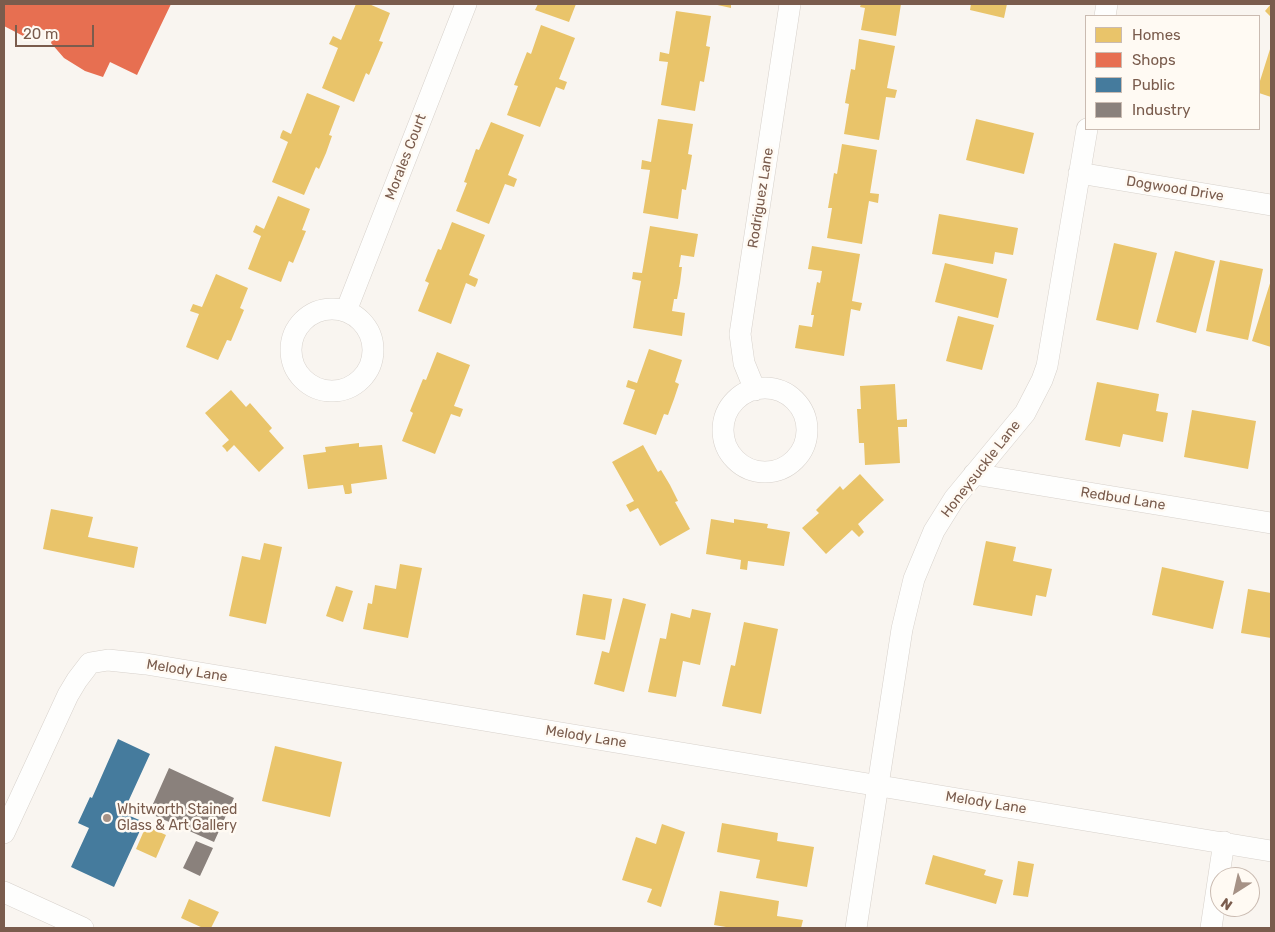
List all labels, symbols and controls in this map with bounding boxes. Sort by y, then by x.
scale bar [18,15,96,47]
legend [1085,15,1260,130]
text: 20 m [23,25,58,43]
text: Homes [1132,26,1181,44]
text: Shops [1132,51,1176,69]
text: Public [1132,76,1175,94]
text: Industry [1132,101,1191,119]
street label: Morales Court [382,112,430,202]
street label: Rodriguez Lane [745,147,777,249]
street label: Dogwood Drive [1125,173,1225,205]
street label: Honeysuckle Lane [938,417,1024,521]
street label: Redbud Lane [1079,484,1167,514]
street label: Melody Lane [145,656,229,686]
street label: Melody Lane [544,722,628,752]
street label: Melody Lane [944,788,1028,818]
place label: Whitworth Stained Glass & Art Gallery [117,802,237,834]
marker: Whitworth Stained Glass & Art Gallery [101,812,113,824]
north arrow [1210,867,1260,917]
text: N [1218,894,1236,914]

